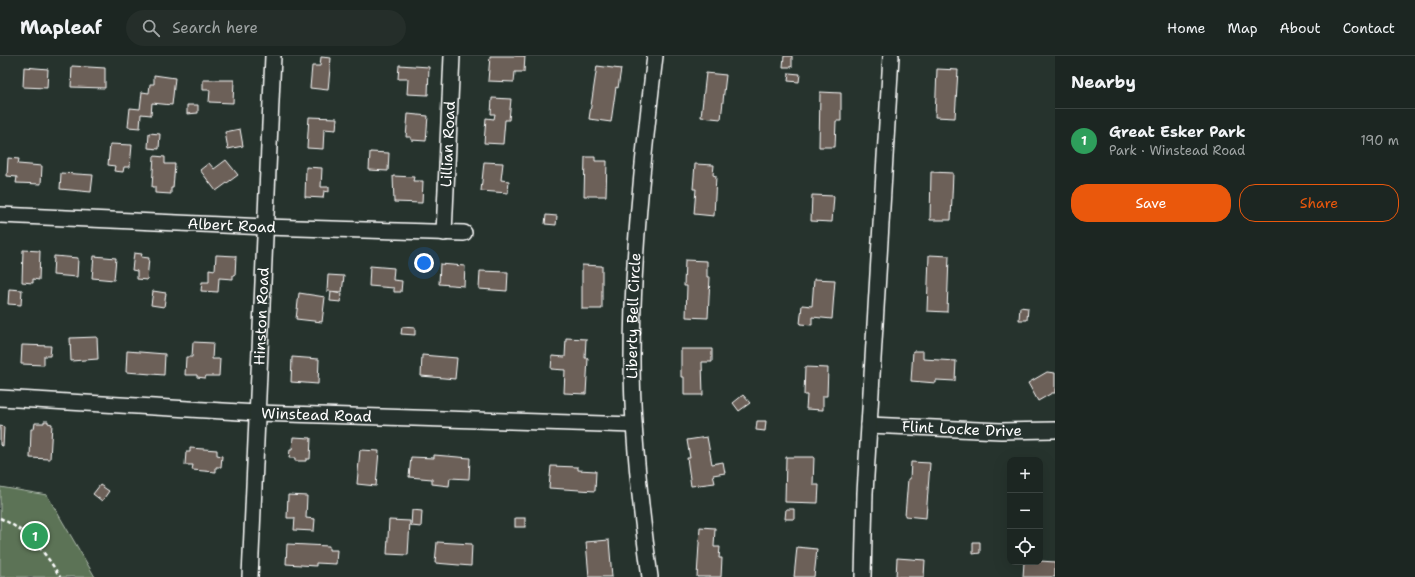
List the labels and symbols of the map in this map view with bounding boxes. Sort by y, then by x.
street label: Lillian Road [436,100,460,188]
street label: Albert Road [187,214,277,237]
street label: Liberty Bell Circle [622,252,646,379]
your location [414,253,434,273]
street label: Hinston Road [249,266,274,366]
street label: Winstead Road [261,403,373,427]
street label: Flint Locke Drive [901,417,1022,441]
pin: 1 [22,521,48,551]

